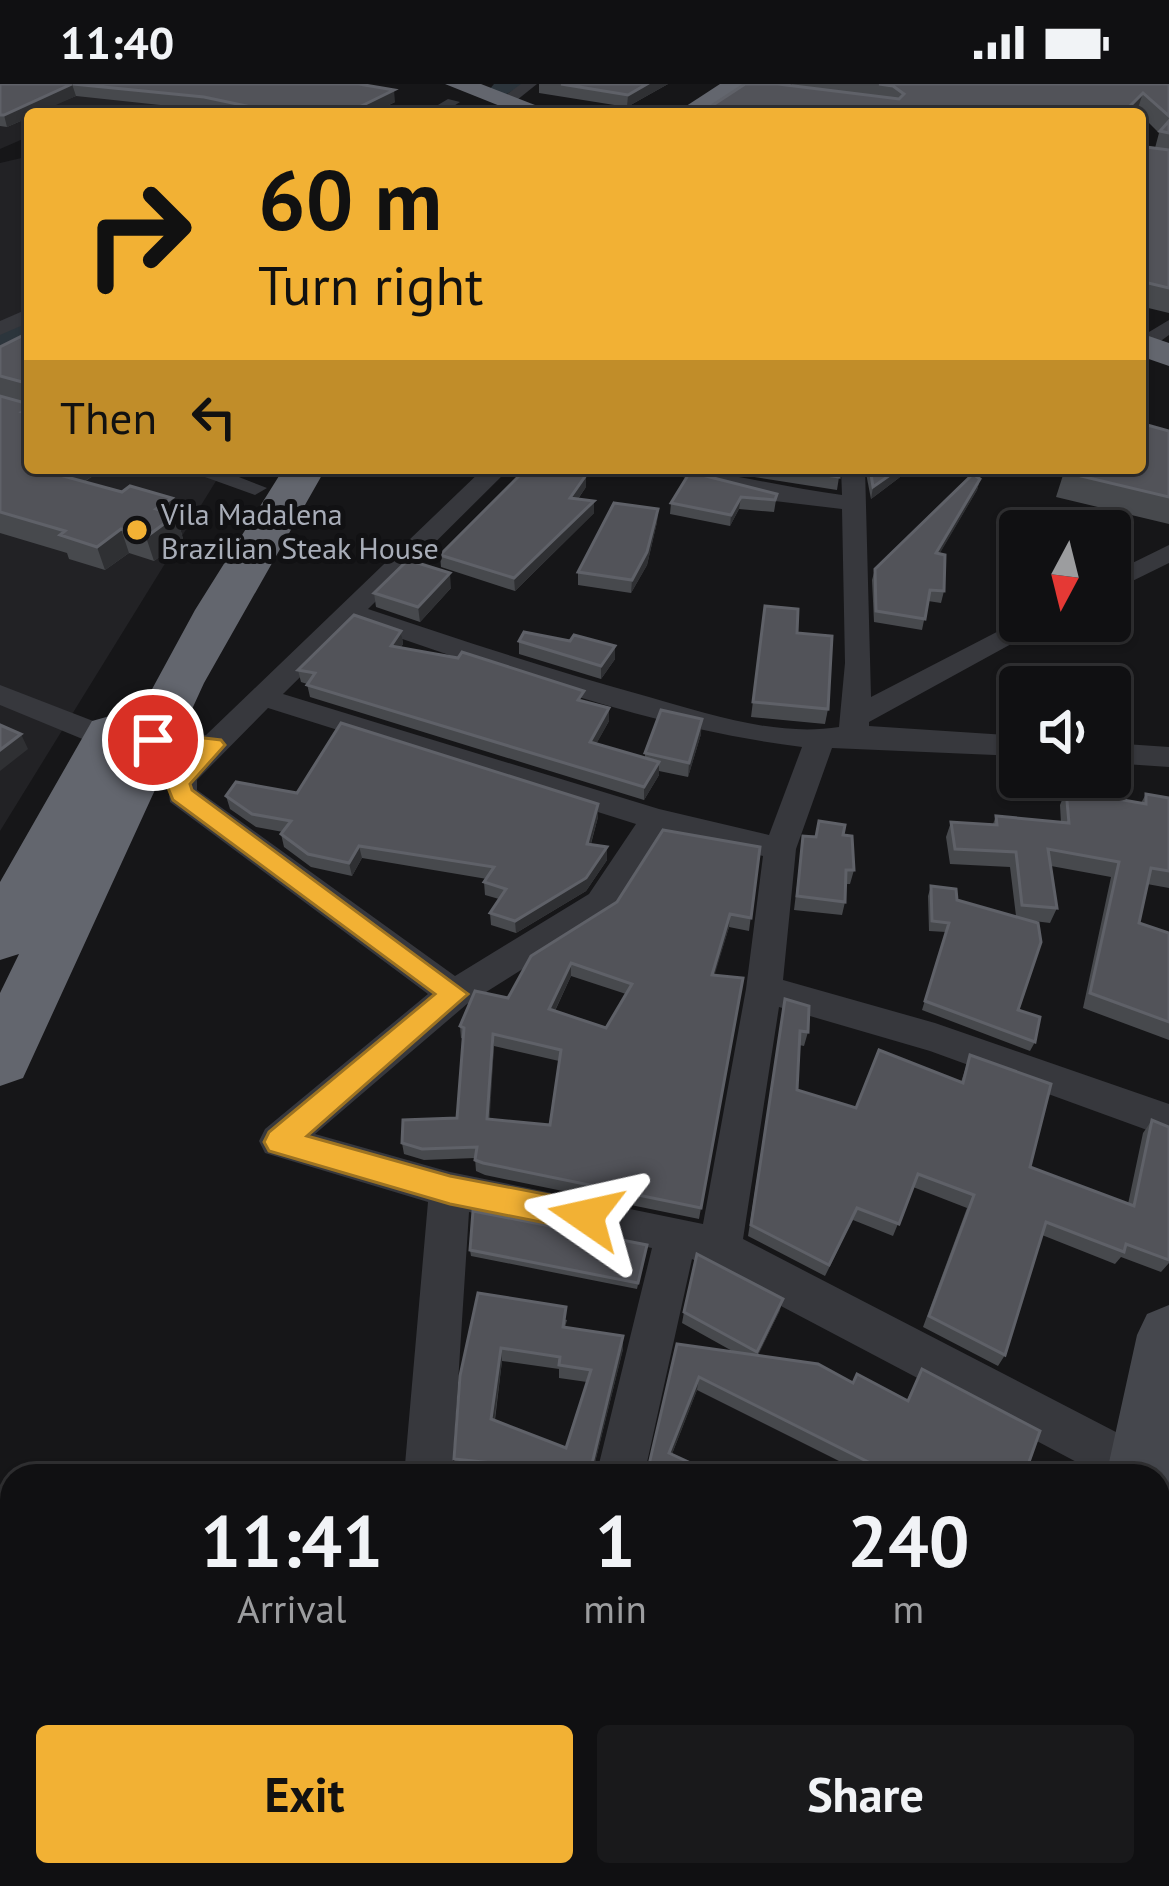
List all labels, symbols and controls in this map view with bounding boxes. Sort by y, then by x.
text: 11:40 [60,13,174,71]
text: 60 m [258,144,442,253]
icon: right [60,156,216,312]
text: Turn right [258,250,483,320]
icon: left [181,384,247,450]
text: Then [60,388,157,446]
place label: Vila Madalena Brazilian Steak House [160,494,439,567]
north arrow [999,510,1131,642]
map controls [999,510,1131,798]
marker: Vila Madalena Brazilian Steak House [124,517,150,543]
button: sound [999,666,1131,798]
pin [102,689,204,791]
icon: arrive [120,707,186,773]
position arrow [523,1153,649,1279]
text: 11:41 [200,1494,383,1587]
text: 1 [595,1494,636,1587]
text: 240 [847,1494,970,1587]
text: Arrival [237,1583,346,1634]
text: min [583,1583,647,1634]
text: m [893,1583,924,1634]
button: Exit [36,1725,573,1863]
button: Share [597,1725,1134,1863]

